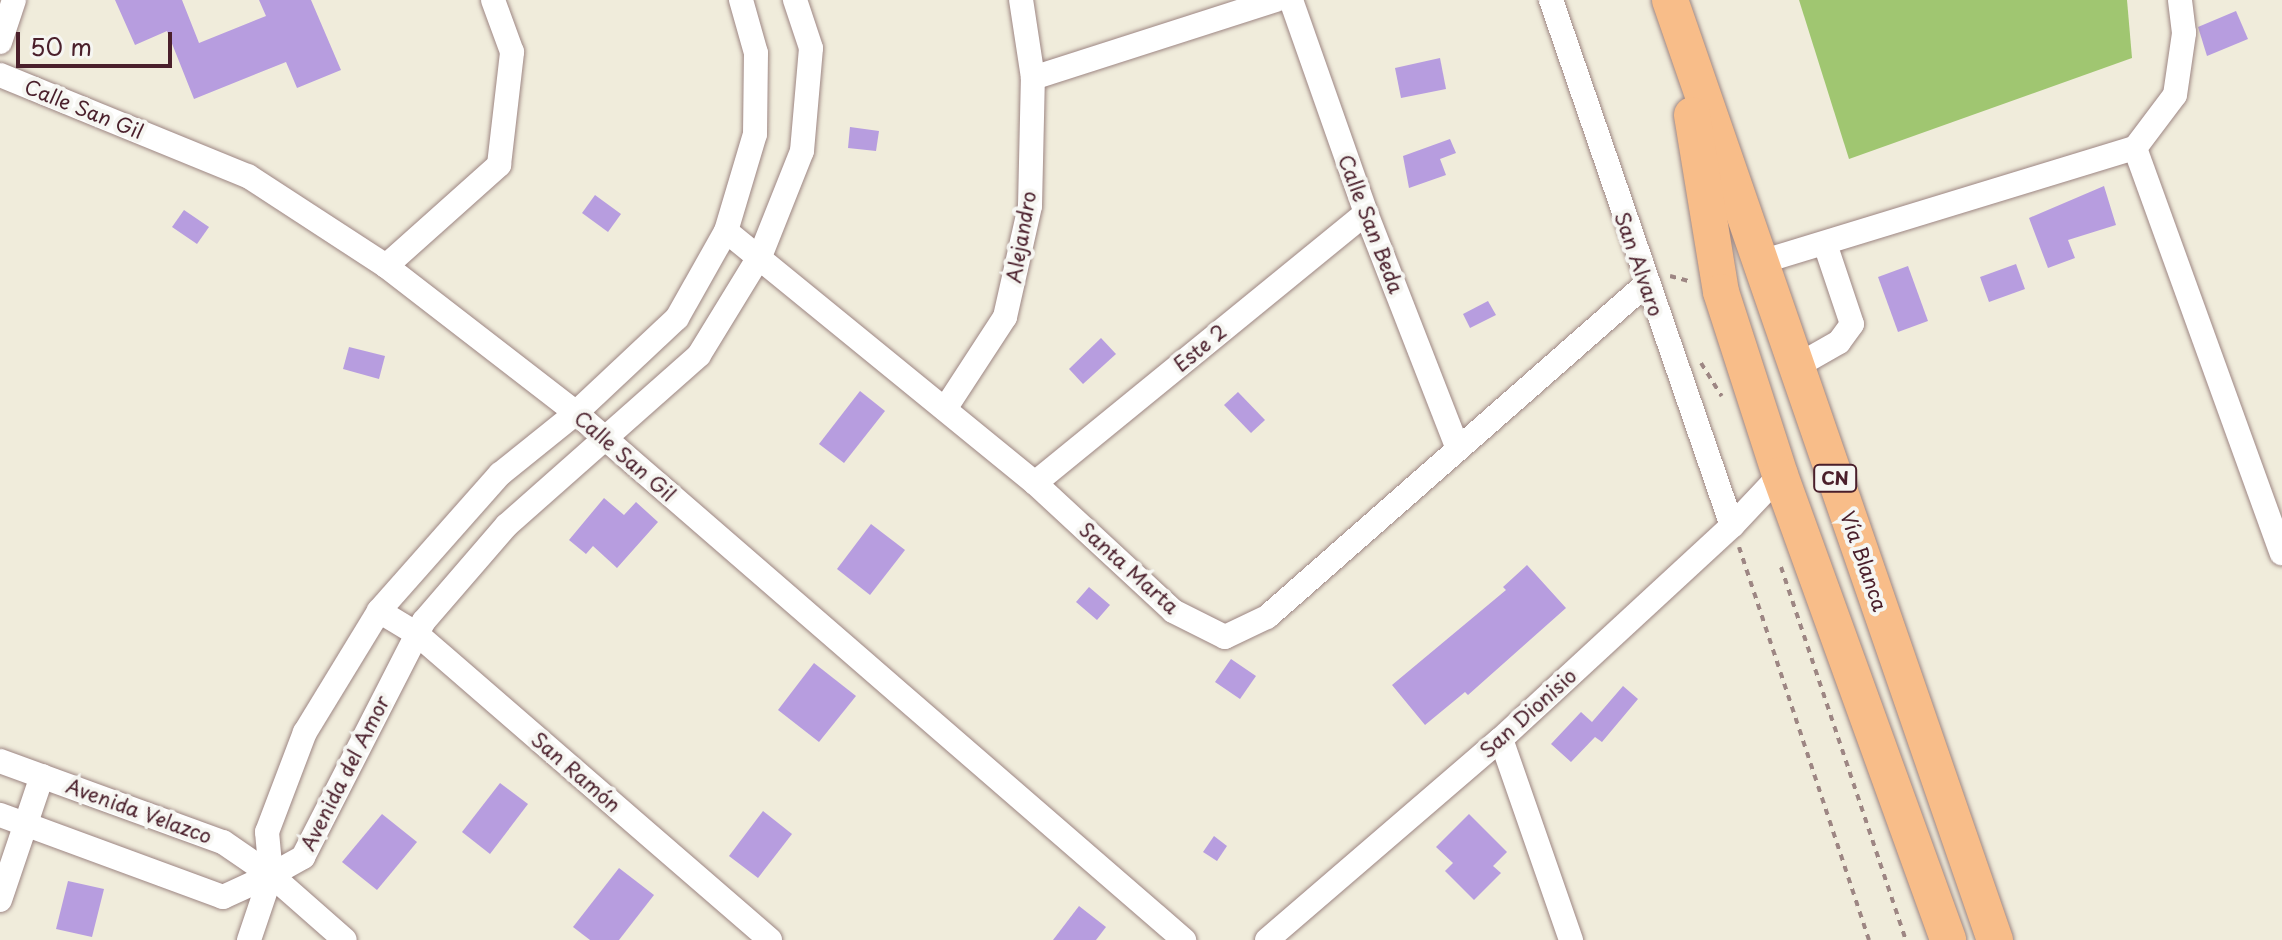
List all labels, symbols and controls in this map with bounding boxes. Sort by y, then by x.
scale bar [20,16,176,66]
text: 50 m [30,28,92,64]
street label: Calle San Gil [21,74,147,144]
street label: Calle San Beda [1334,151,1408,297]
street label: Alejandro [1001,189,1041,285]
street label: San Alvaro [1610,209,1668,319]
street label: Este 2 [1169,320,1231,376]
street label: Calle San Gil [569,406,681,506]
road number: CN [1813,464,1857,492]
street label: Vía Blanca [1836,507,1892,615]
street label: Santa Marta [1074,517,1184,619]
street label: San Dionisio [1475,664,1581,762]
street label: Avenida del Amor [295,691,395,855]
street label: San Ramón [527,727,625,817]
street label: Avenida Velazco [62,773,216,849]

